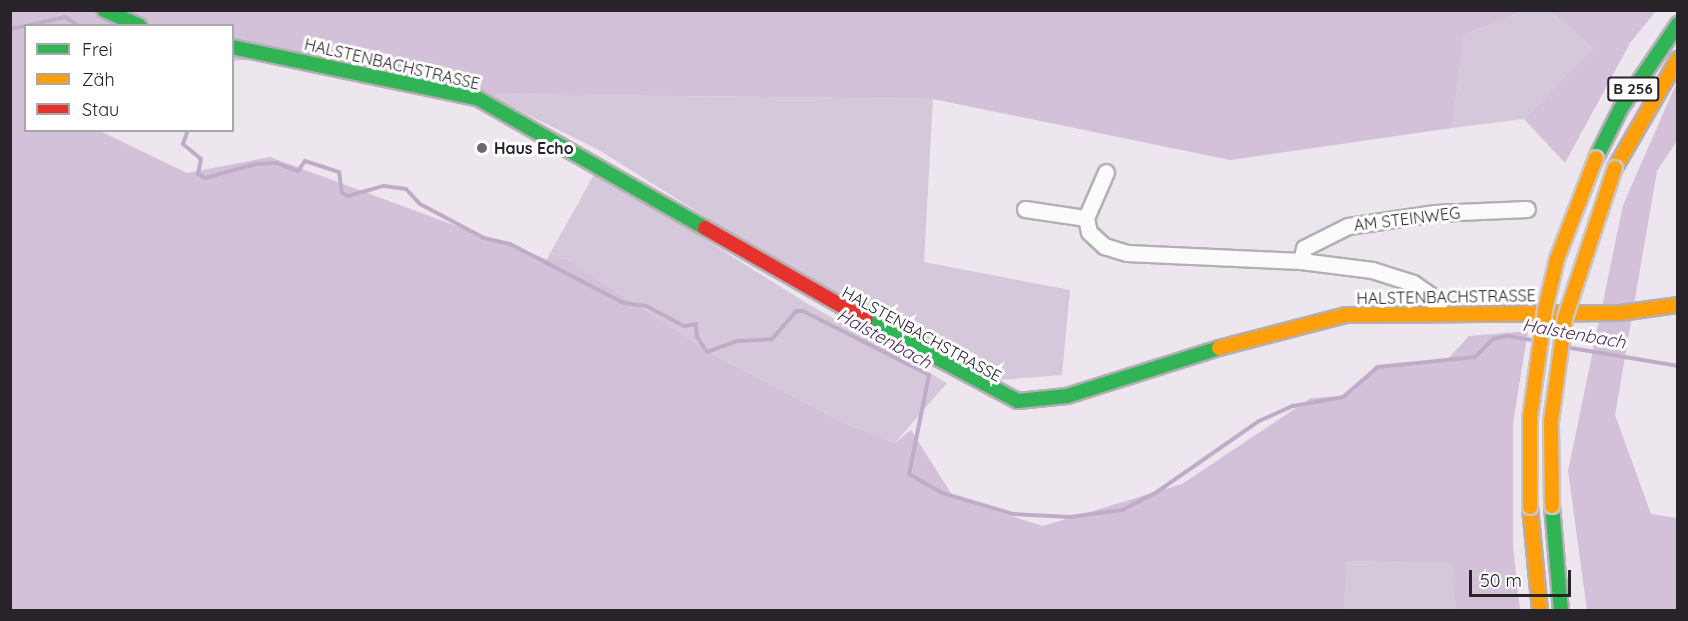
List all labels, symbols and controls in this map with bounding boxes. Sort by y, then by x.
legend [24,24,234,132]
street label: HALSTENBACHSTRASSE [303,34,481,94]
text: Frei [82,38,113,61]
text: Zäh [82,68,115,91]
road number: B 256 [1606,77,1660,101]
text: Stau [82,98,119,121]
place label: Haus Echo [494,138,574,158]
marker: Haus Echo [475,141,489,155]
street label: AM STEINWEG [1353,203,1461,235]
street label: HALSTENBACHSTRASSE [839,282,1005,386]
street label: HALSTENBACHSTRASSE [1356,286,1536,308]
water label: Halstenbach [833,304,935,374]
water label: Halstenbach [1521,314,1627,354]
scale bar [1472,558,1574,596]
text: 50 m [1480,569,1522,592]

